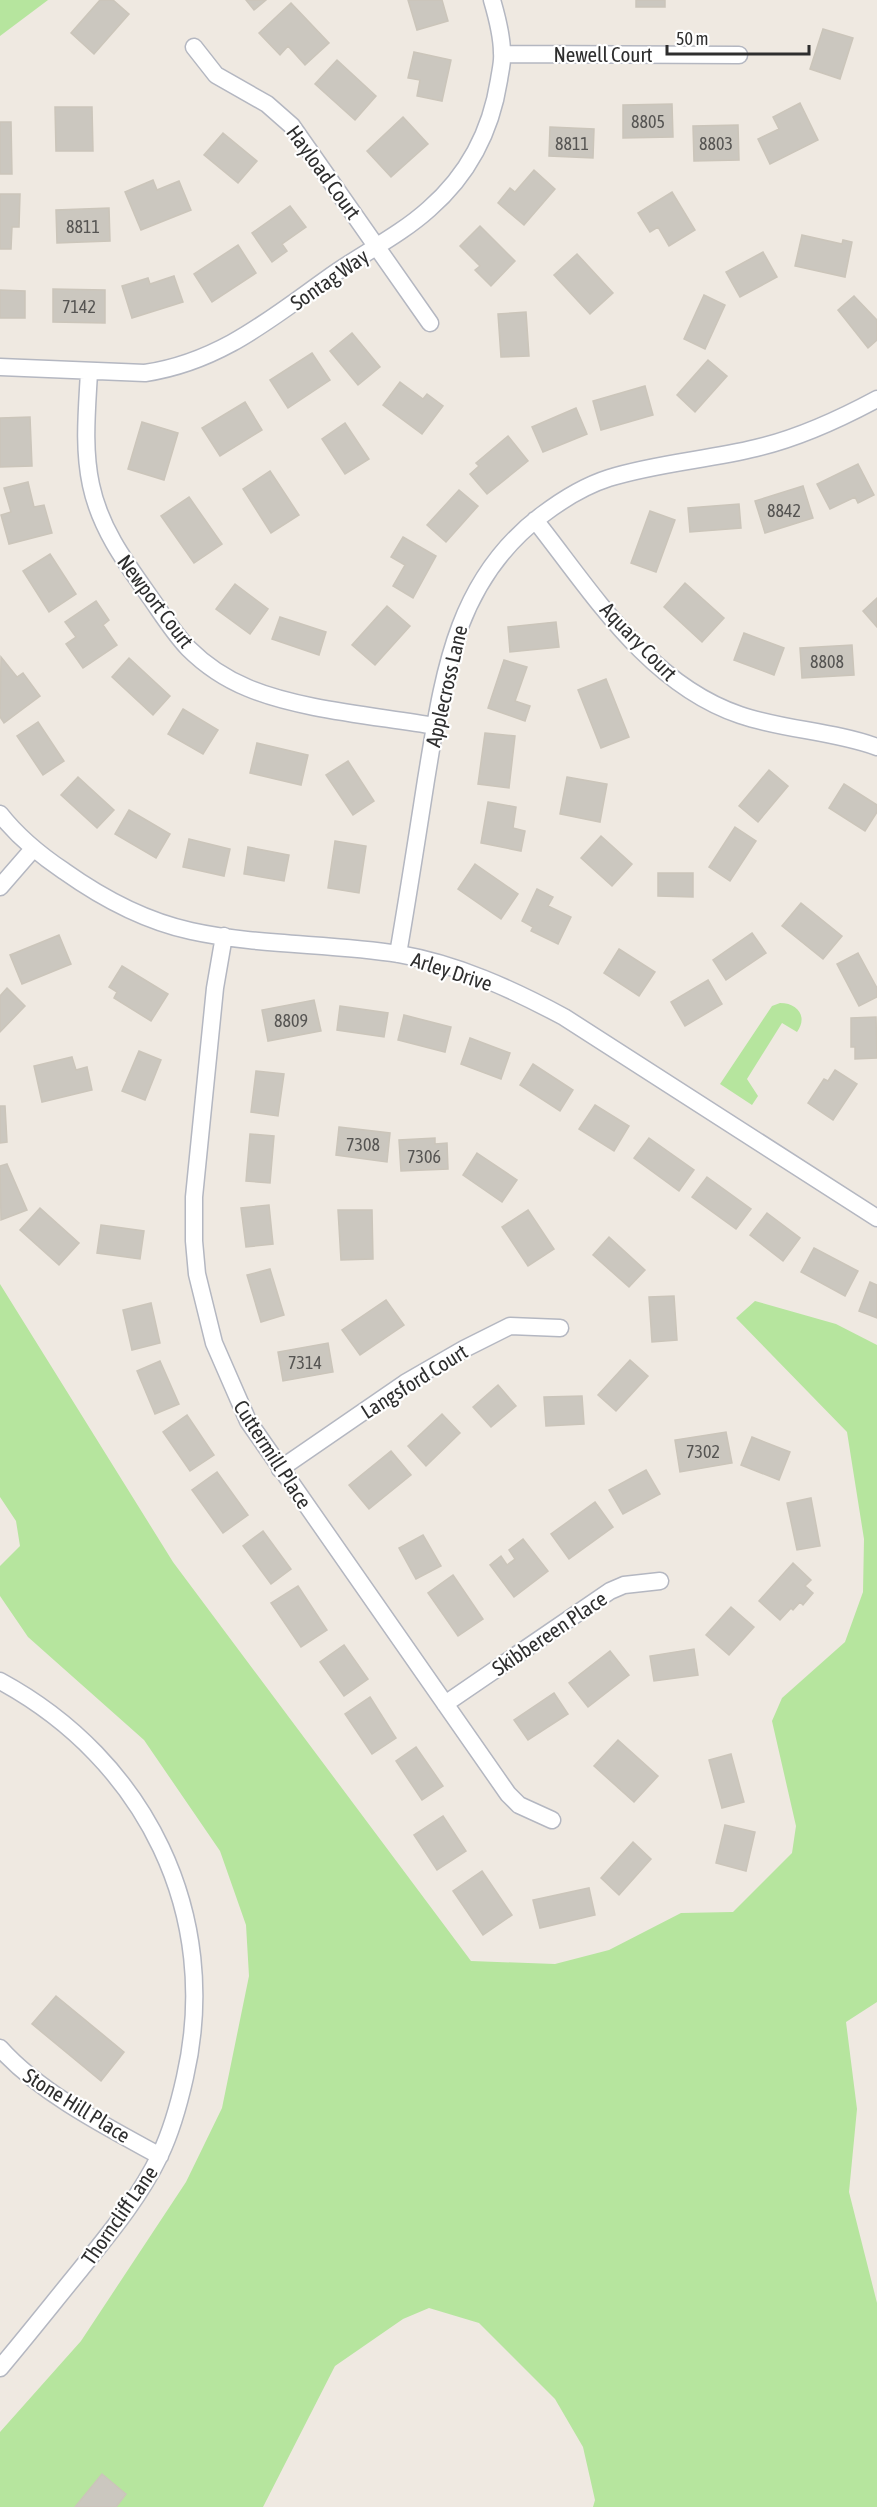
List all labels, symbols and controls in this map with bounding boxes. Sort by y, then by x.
scale bar [667,18,810,56]
text: 50 m [676,28,708,49]
street label: Newell Court [553,42,653,66]
house number: 8805 [631,111,665,132]
street label: Hayload Court [282,120,366,224]
house number: 8811 [555,133,589,154]
house number: 8803 [699,133,733,154]
house number: 8811 [66,216,100,237]
street label: Sontag Way [285,243,373,315]
house number: 7142 [62,296,96,317]
house number: 8842 [767,500,801,521]
street label: Newport Court [113,550,199,652]
street label: Aquary Court [596,597,682,685]
street label: Applecross Lane [420,623,472,749]
house number: 8808 [810,651,844,672]
street label: Arley Drive [409,947,495,995]
house number: 8809 [274,1010,308,1031]
house number: 7308 [346,1134,380,1155]
house number: 7306 [407,1146,441,1167]
street label: Langsford Court [356,1339,472,1423]
house number: 7314 [288,1352,322,1373]
street label: Cuttermill Place [229,1395,317,1513]
house number: 7302 [686,1441,720,1462]
street label: Skibbereen Place [487,1586,611,1680]
street label: Stone Hill Place [19,2063,135,2147]
street label: Thorncliff Lane [76,2161,162,2269]

